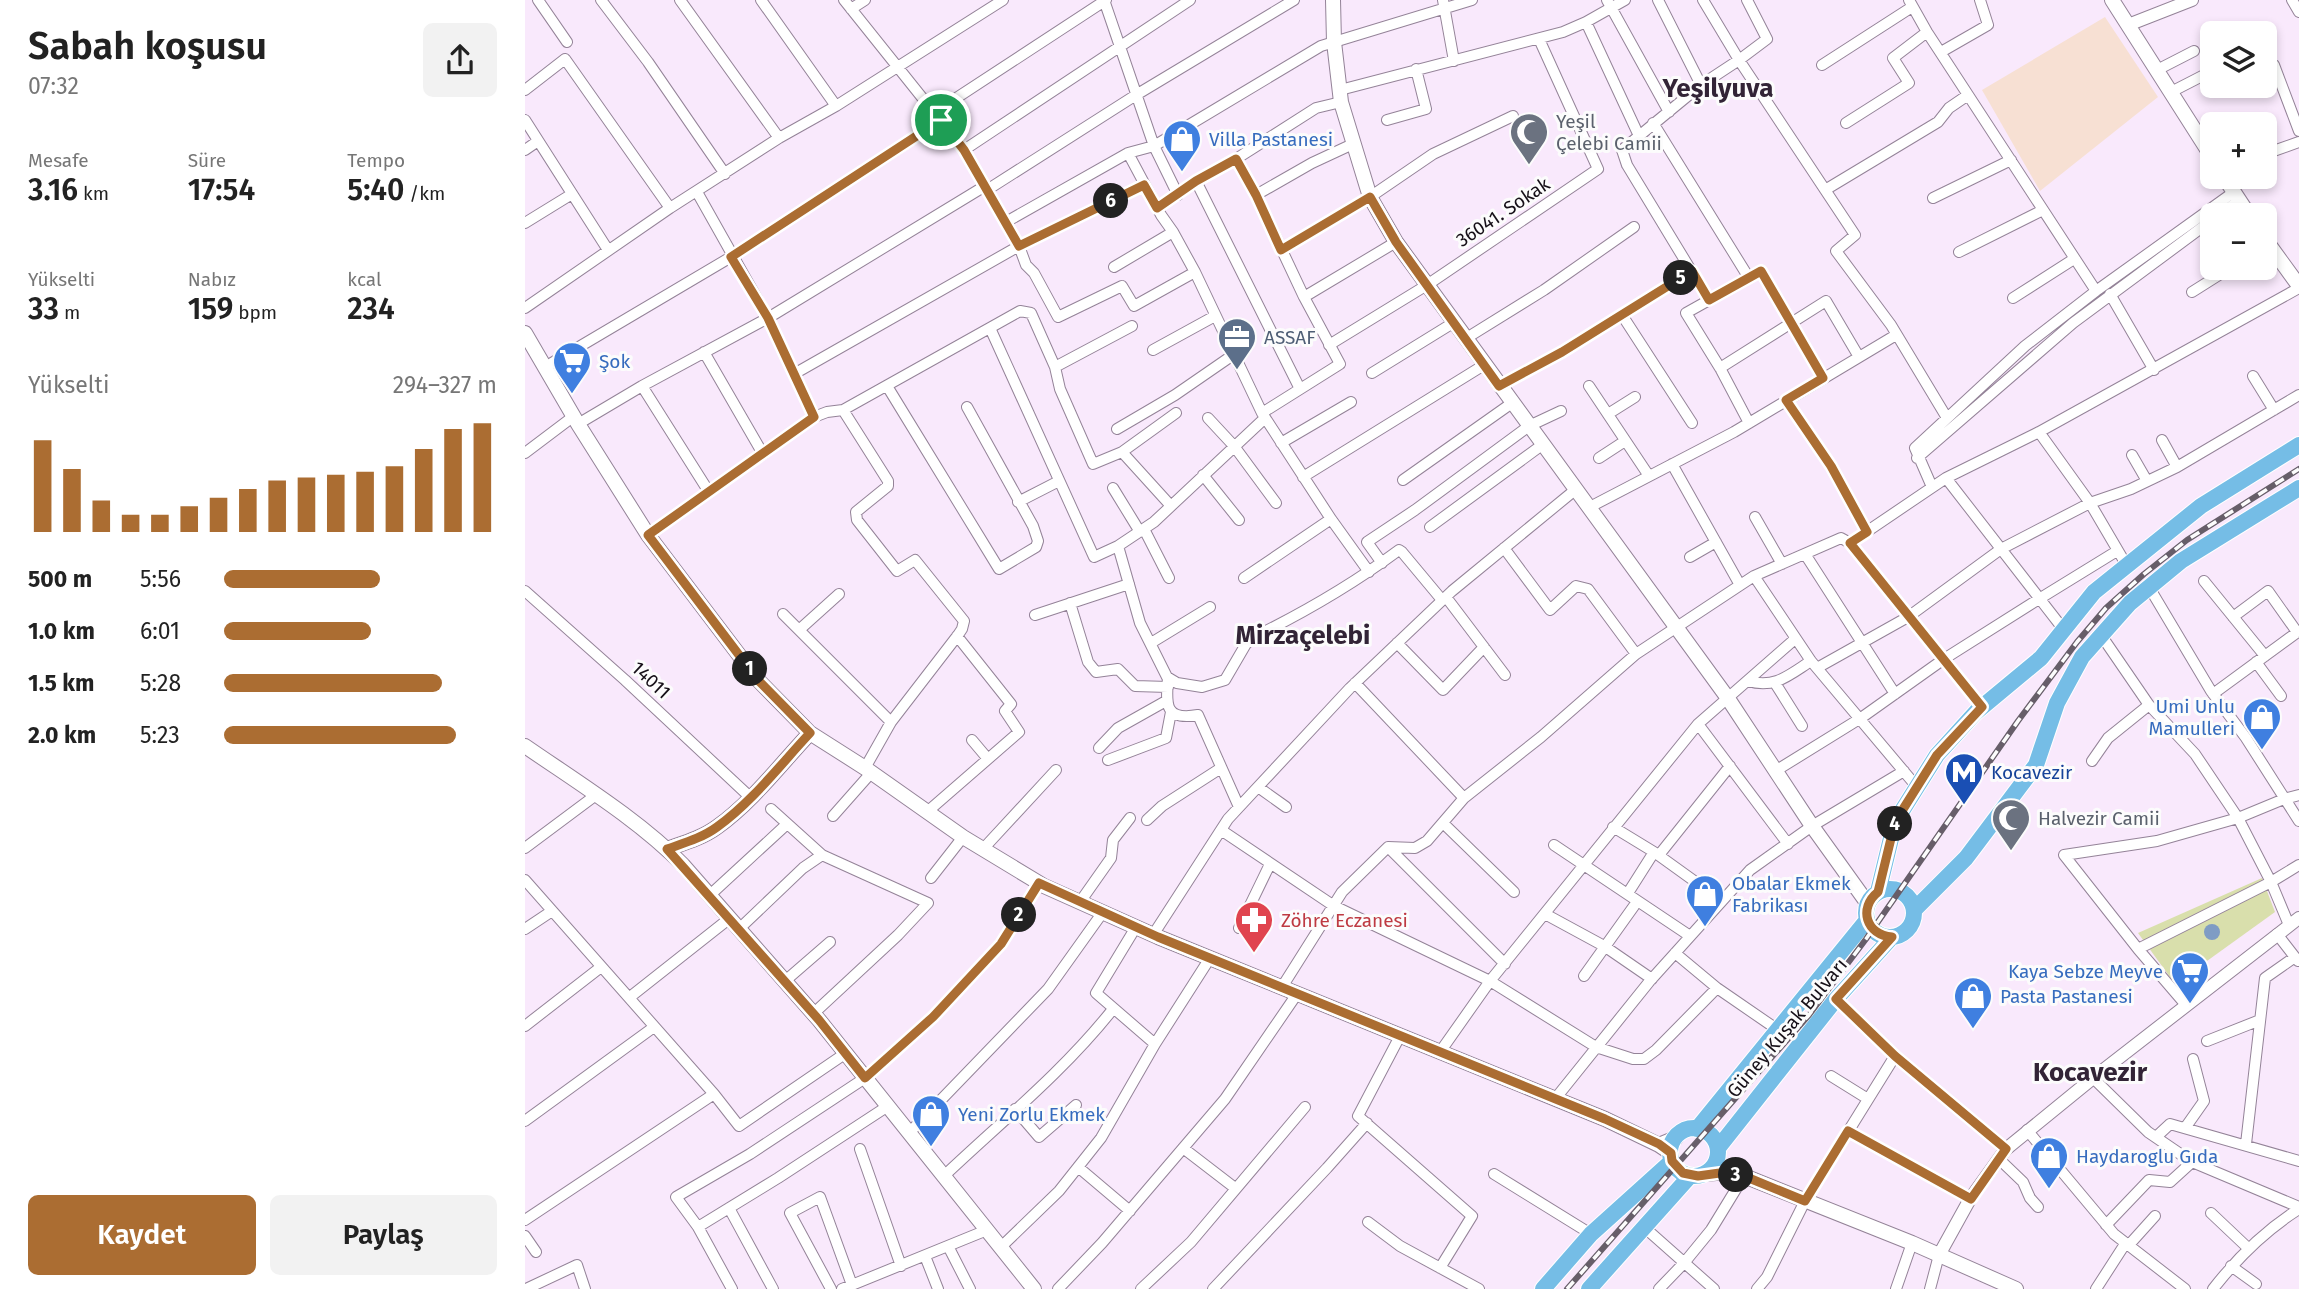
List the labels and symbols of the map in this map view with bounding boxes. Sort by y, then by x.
district label: Yeşilyuva [1662,73,1773,104]
pin [911,90,971,150]
place label: Yeşil Çelebi Camii [1556,110,1662,155]
mosque icon: Yeşil Çelebi Camii [1508,111,1550,166]
shop icon: Villa Pastanesi [1161,118,1203,173]
place label: Villa Pastanesi [1209,128,1333,151]
street label: 36041. Sokak [1452,172,1554,252]
pin: 6 [1093,184,1129,218]
pin: 5 [1663,260,1699,296]
office icon: ASSAF [1216,316,1258,371]
place label: ASSAF [1264,326,1316,349]
supermarket icon: Şok [551,340,593,395]
place label: Şok [599,350,630,373]
district label: Mirzaçelebi [1236,620,1370,651]
pin: 1 [733,652,768,686]
street label: 14011 [627,656,675,704]
place label: Umi Unlu Mamulleri [2148,695,2235,740]
shop icon: Umi Unlu Mamulleri [2241,696,2283,751]
metro station icon: Kocavezir [1943,751,1985,806]
place label: Kocavezir [1991,761,2073,784]
mosque icon: Halvezir Camii [1990,797,2032,852]
pin: 4 [1877,806,1913,842]
place label: Halvezir Camii [2038,807,2160,830]
place label: Obalar Ekmek Fabrikası [1732,872,1851,917]
shop icon: Obalar Ekmek Fabrikası [1684,873,1726,928]
pin: 2 [1001,898,1037,932]
pharmacy icon: Zöhre Eczanesi [1233,899,1275,954]
place label: Zöhre Eczanesi [1281,909,1408,932]
supermarket icon: Kaya Sebze Meyve [2169,950,2211,1005]
street label: Güney Kuşak Bulvarı [1722,954,1852,1102]
place label: Kaya Sebze Meyve [2008,960,2163,983]
shop icon: Pasta Pastanesi [1952,975,1994,1030]
place label: Pasta Pastanesi [2000,985,2133,1008]
district label: Kocavezir [2033,1057,2148,1088]
shop icon: Yeni Zorlu Ekmek [910,1093,952,1148]
place label: Yeni Zorlu Ekmek [958,1103,1105,1126]
shop icon: Haydaroglu Gıda [2028,1135,2070,1190]
place label: Haydaroglu Gıda [2076,1145,2218,1168]
pin: 3 [1719,1158,1753,1192]

